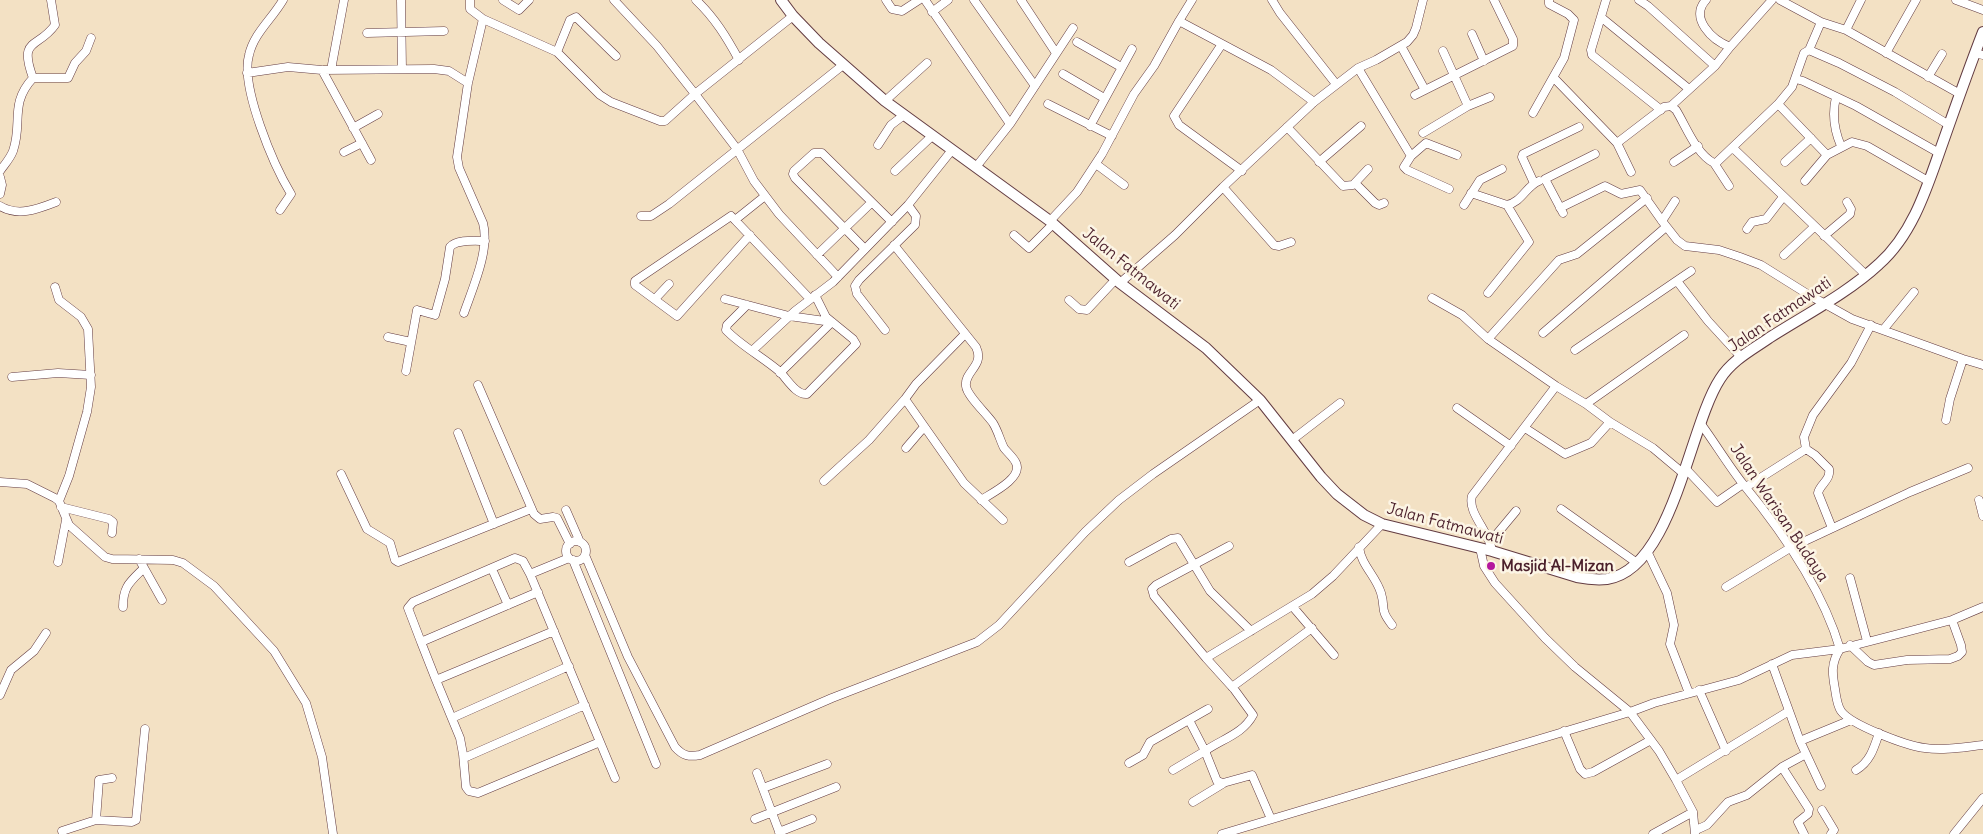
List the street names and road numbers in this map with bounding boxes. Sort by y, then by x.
street label: Jalan Fatmawati [1078,224,1184,314]
street label: Jalan Fatmawati [1725,274,1835,356]
street label: Jalan Warisan Budaya [1726,440,1832,586]
street label: Jalan Fatmawati [1385,499,1505,549]

